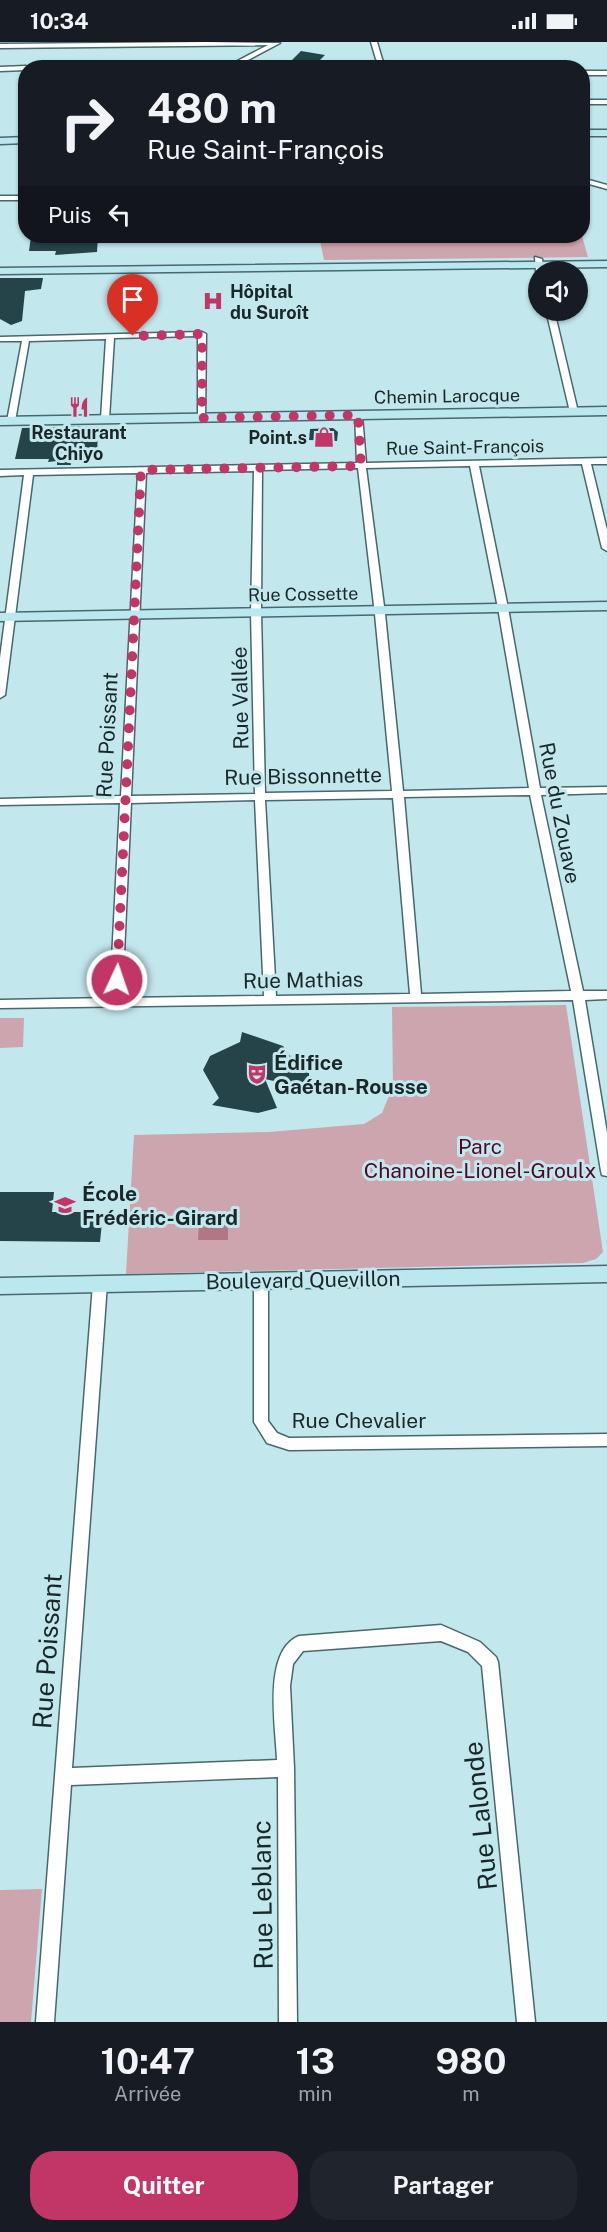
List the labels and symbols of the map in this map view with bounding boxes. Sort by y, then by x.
pin [107,274,158,336]
place label: Hôpital du Suroît [230,281,309,323]
hospital icon: Hôpital du Suroît [201,289,225,313]
street label: Chemin Larocque [374,384,520,408]
restaurant icon: Restaurant Chiyo [67,395,91,419]
place label: Restaurant Chiyo [31,422,127,464]
shop icon: Point.s [312,425,336,449]
place label: Point.s [248,427,307,448]
street label: Rue Saint-François [386,435,544,459]
street label: Rue Cossette [248,583,358,605]
street label: Rue Vallée [227,646,253,750]
street label: Rue Poissant [91,671,123,799]
street label: Rue du Zouave [534,740,586,886]
street label: Rue Bissonnette [224,762,382,790]
position arrow [85,948,149,1012]
street label: Rue Mathias [243,966,363,994]
place label: Édifice Gaétan-Rousse [274,1050,428,1099]
theatre icon: Édifice Gaétan-Rousse [245,1062,269,1086]
park label: Parc Chanoine-Lionel-Groulx [364,1134,596,1183]
place label: École Frédéric-Girard [82,1181,238,1230]
school or university icon: École Frédéric-Girard [53,1193,77,1217]
street label: Boulevard Quevillon [205,1266,401,1294]
street label: Rue Chevalier [292,1408,426,1433]
street label: Rue Poissant [26,1572,68,1730]
street label: Rue Lalonde [457,1740,503,1892]
street label: Rue Leblanc [245,1820,279,1970]

